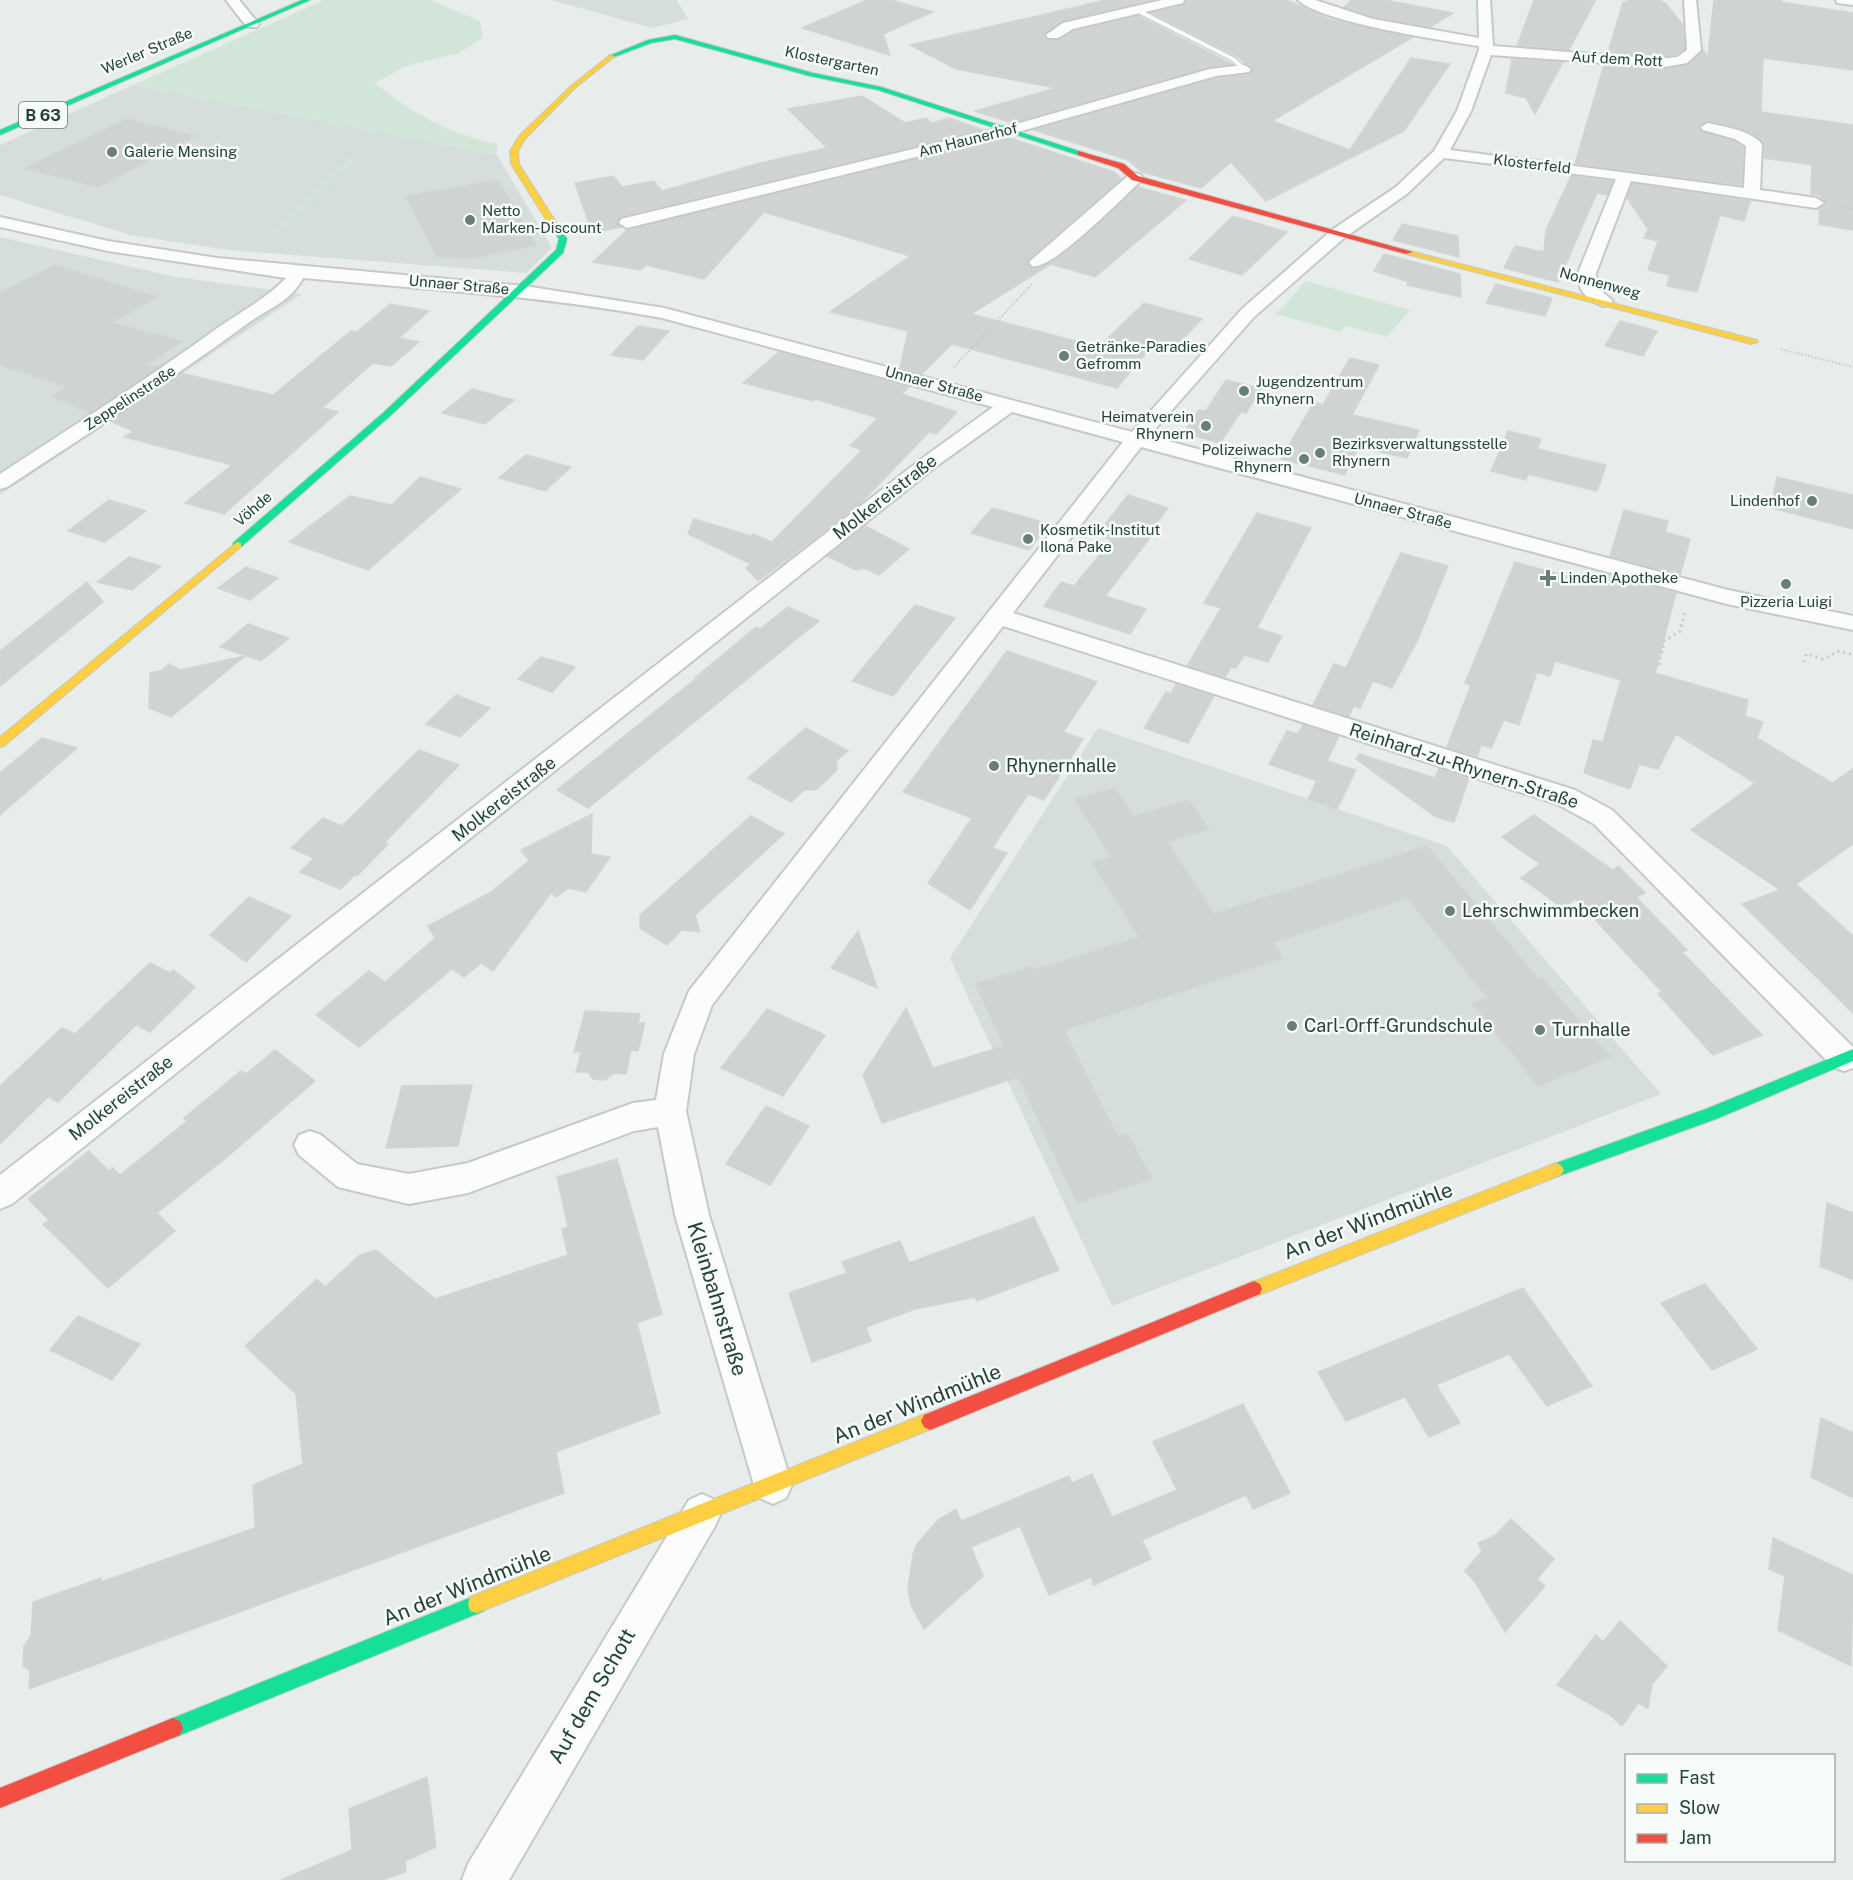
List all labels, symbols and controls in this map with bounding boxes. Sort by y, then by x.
street label: Werler Straße [99,24,195,77]
street label: Klostergarten [783,42,881,79]
street label: Auf dem Rott [1571,48,1663,69]
road number: B 63 [19,102,67,128]
street label: Am Haunerhof [917,119,1019,160]
place label: Galerie Mensing [124,143,237,160]
marker: Galerie Mensing [105,145,119,159]
street label: Klosterfeld [1492,150,1572,177]
place label: Netto Marken-Discount [482,202,602,236]
marker: Netto Marken-Discount [463,213,477,227]
street label: Nonnenweg [1558,264,1643,301]
street label: Unnaer Straße [408,272,510,297]
place label: Getränke-Paradies Gefromm [1076,338,1206,372]
marker: Getränke-Paradies Gefromm [1057,349,1071,363]
street label: Zeppelinstraße [81,362,179,433]
street label: Unnaer Straße [883,362,985,405]
place label: Jugendzentrum Rhynern [1256,373,1363,407]
marker: Jugendzentrum Rhynern [1237,384,1251,398]
place label: Heimatverein Rhynern [1101,408,1194,442]
marker: Heimatverein Rhynern [1199,419,1213,433]
place label: Bezirksverwaltungsstelle Rhynern [1332,435,1507,469]
place label: Polizeiwache Rhynern [1202,441,1292,475]
marker: Bezirksverwaltungsstelle Rhynern [1313,446,1327,460]
street label: Molkereistraße [829,449,941,544]
marker: Polizeiwache Rhynern [1297,452,1311,466]
street label: Vöhde [230,488,275,529]
street label: Unnaer Straße [1352,489,1454,532]
place label: Lindenhof [1730,492,1800,509]
marker: Lindenhof [1805,494,1819,508]
place label: Kosmetik-Institut Ilona Pake [1040,521,1160,555]
marker: Kosmetik-Institut Ilona Pake [1021,532,1035,546]
place label: Linden Apotheke [1560,569,1678,586]
marker: Linden Apotheke [1541,571,1555,585]
marker: Pizzeria Luigi [1779,577,1793,591]
place label: Pizzeria Luigi [1740,593,1832,610]
street label: Reinhard-zu-Rhynern-Straße [1347,718,1581,813]
street label: Molkereistraße [448,751,560,846]
place label: Rhynernhalle [1006,755,1116,776]
marker: Rhynernhalle [987,759,1001,773]
place label: Lehrschwimmbecken [1462,900,1639,921]
marker: Lehrschwimmbecken [1443,904,1457,918]
place label: Carl-Orff-Grundschule [1304,1015,1493,1036]
marker: Carl-Orff-Grundschule [1285,1019,1299,1033]
place label: Turnhalle [1552,1019,1630,1040]
marker: Turnhalle [1533,1023,1547,1037]
street label: Molkereistraße [65,1050,177,1145]
street label: An der Windmühle [1280,1177,1456,1264]
street label: Kleinbahnstraße [682,1219,753,1379]
street label: An der Windmühle [829,1358,1005,1449]
street label: An der Windmühle [379,1540,555,1631]
street label: Auf dem Schott [543,1624,640,1768]
legend [1625,1754,1835,1862]
text: Fast [1679,1767,1715,1788]
text: Slow [1679,1797,1720,1818]
text: Jam [1679,1827,1712,1848]

